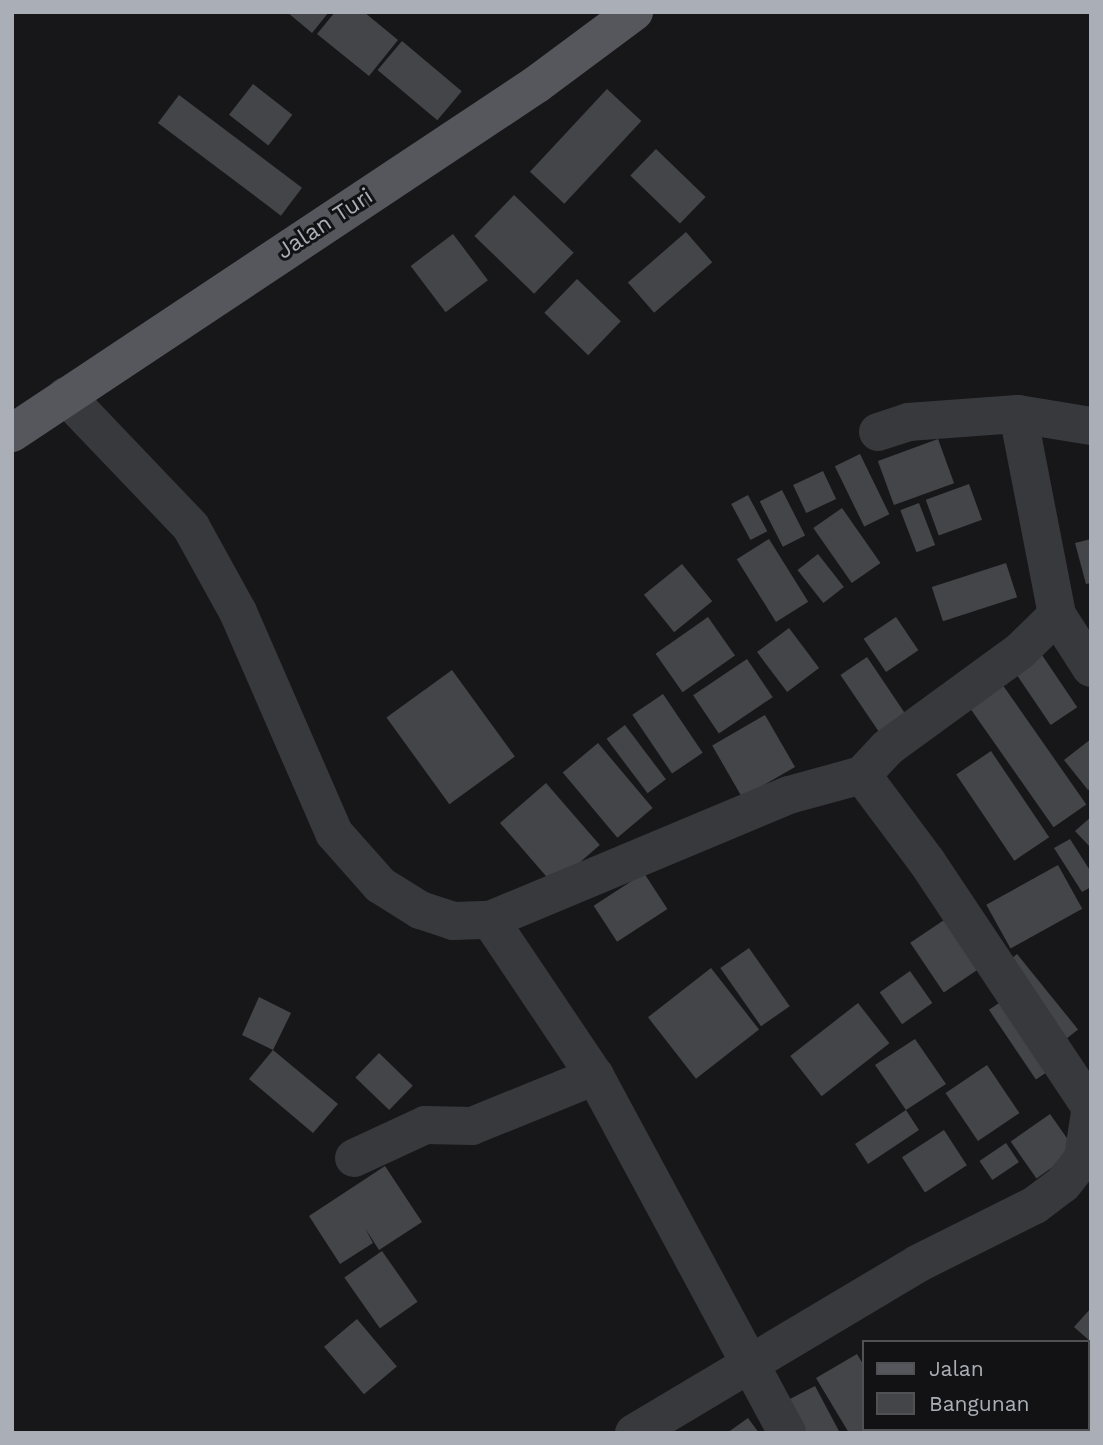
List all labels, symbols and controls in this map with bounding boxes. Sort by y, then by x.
street label: Jalan Turi [271,183,379,265]
legend [862,1340,1089,1431]
text: Jalan [929,1356,984,1381]
text: Bangunan [929,1391,1030,1416]

